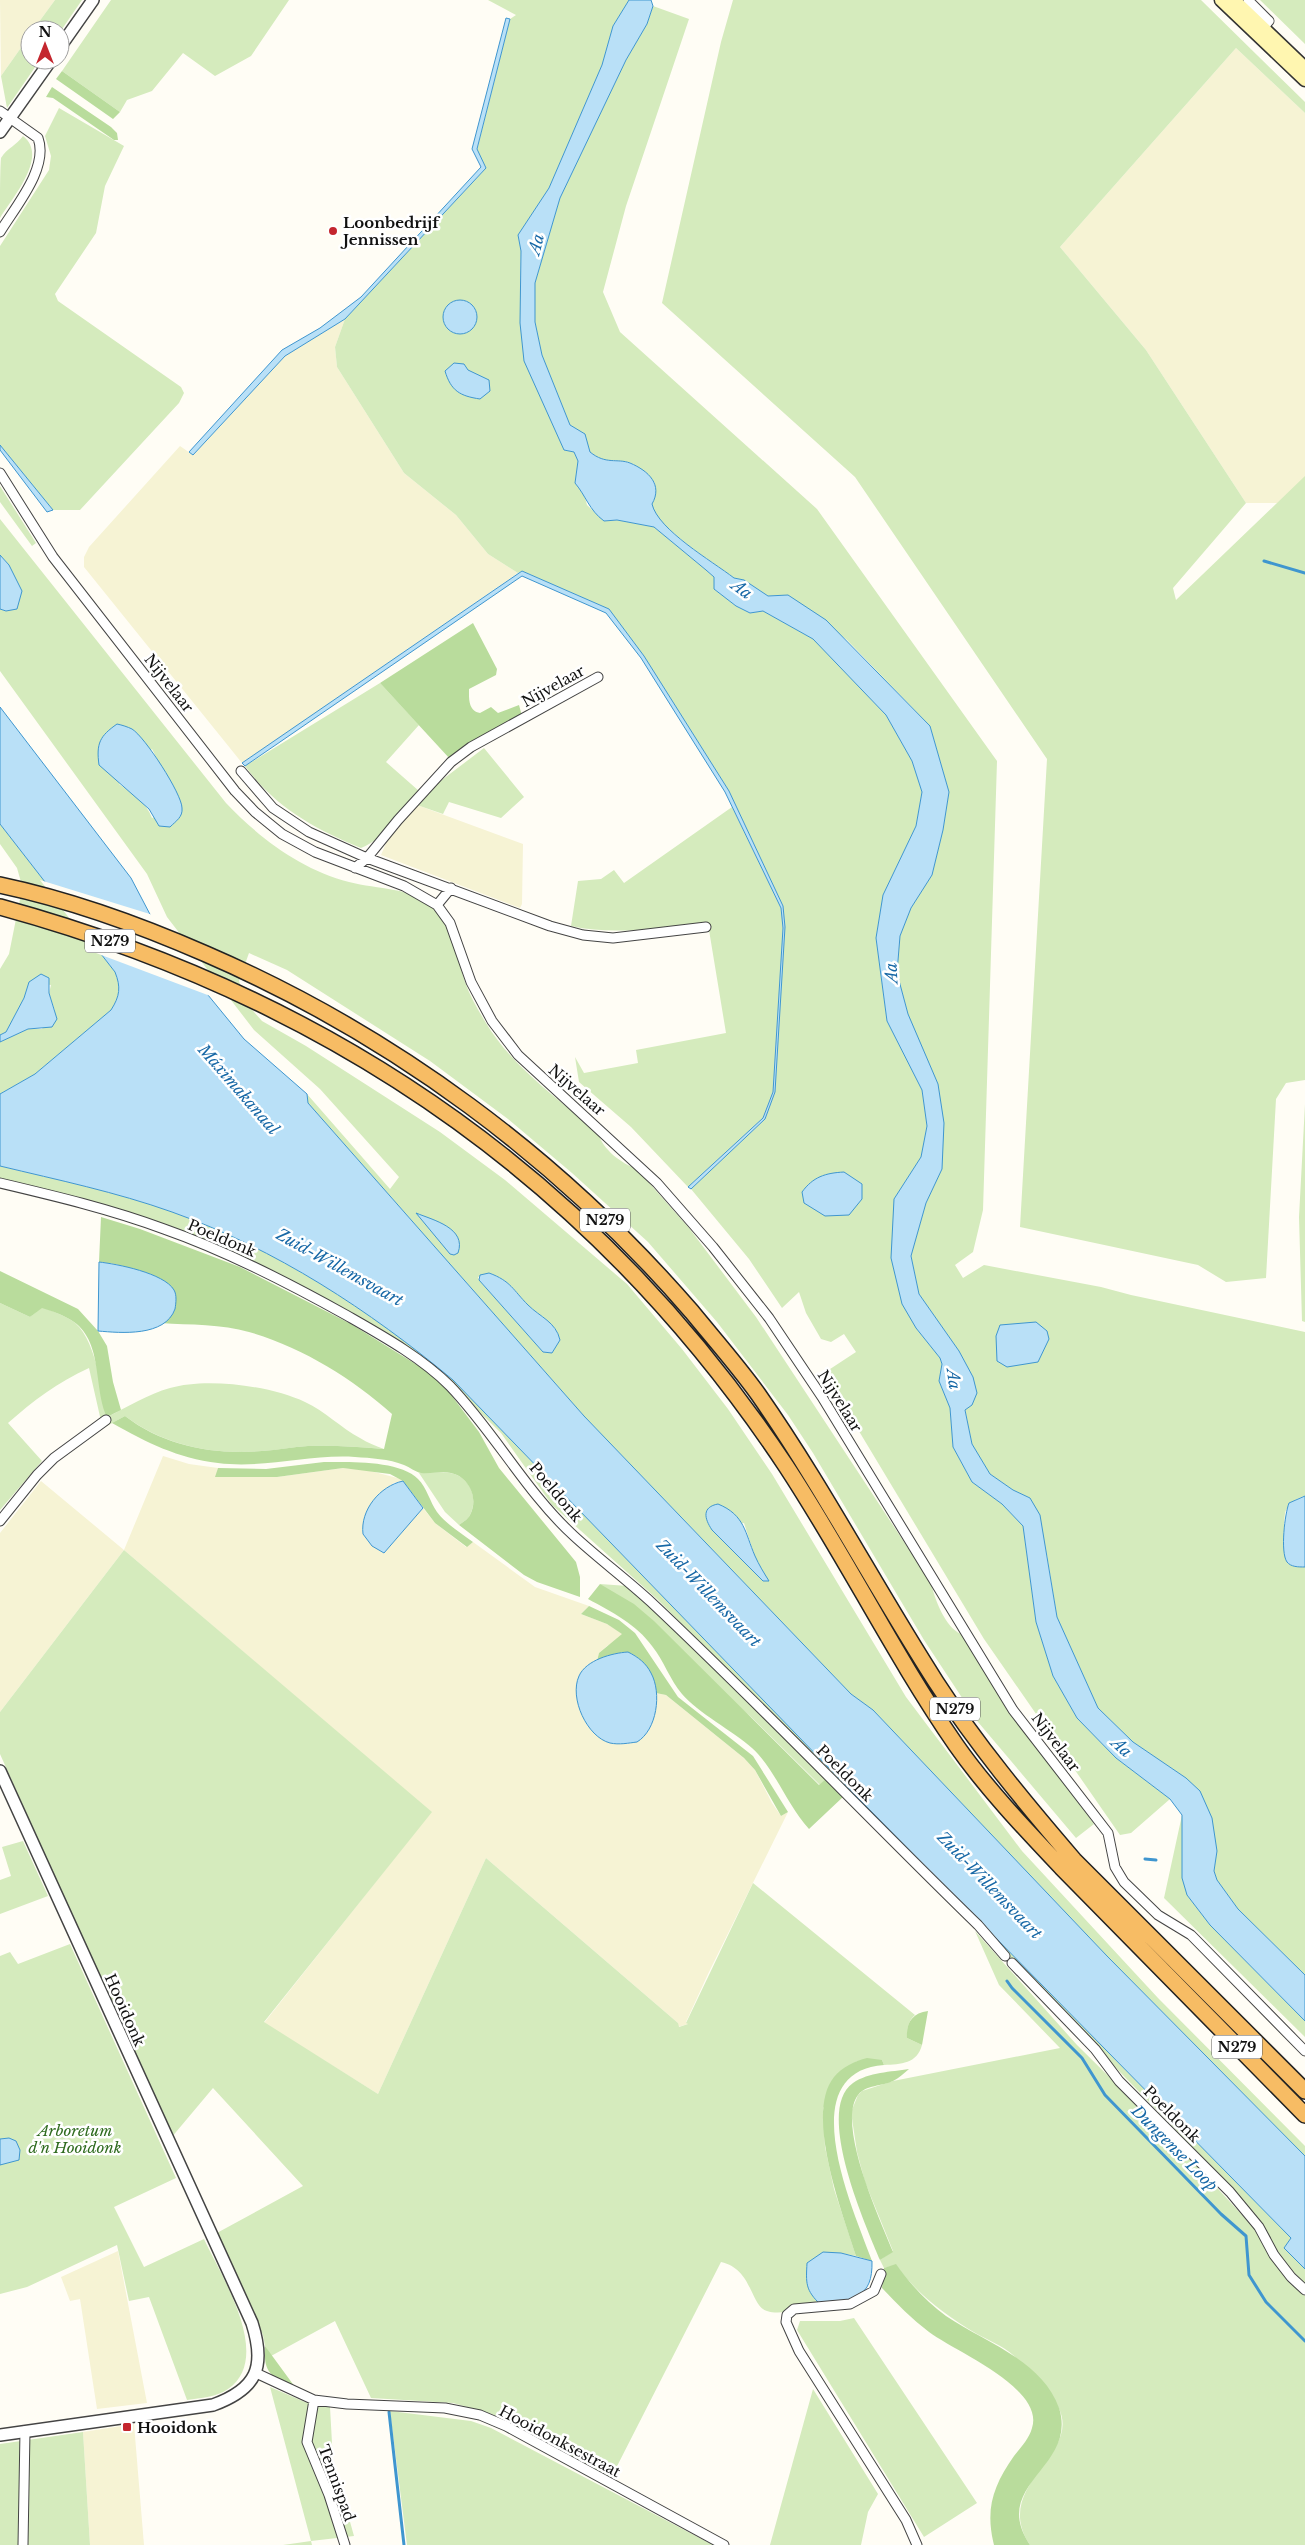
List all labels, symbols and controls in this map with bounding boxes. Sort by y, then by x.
north arrow [20,20,70,70]
text: N [38,23,52,41]
place label: Loonbedrijf Jennissen [340,213,441,249]
marker: Loonbedrijf Jennissen [327,225,339,237]
water label: Aa [523,232,548,258]
water label: Aa [726,574,756,603]
street label: Nijvelaar [140,650,198,717]
street label: Nijvelaar [518,661,589,711]
road number: N279 [85,929,135,952]
water label: Aa [880,962,902,986]
water label: Máximakanaal [194,1039,284,1139]
street label: Nijvelaar [545,1060,610,1120]
road number: N279 [580,1208,630,1232]
street label: Poeldonk [185,1215,260,1261]
water label: Zuid-Willemsvaart [272,1223,407,1310]
water label: Aa [942,1365,965,1391]
street label: Nijvelaar [814,1367,867,1436]
street label: Poeldonk [525,1458,587,1527]
water label: Zuid-Willemsvaart [652,1534,766,1651]
road number: N279 [930,1698,980,1720]
street label: Nijvelaar [1028,1709,1085,1776]
water label: Aa [1106,1731,1136,1761]
street label: Poeldonk [813,1741,878,1806]
water label: Zuid-Willemsvaart [933,1826,1047,1943]
street label: Hooidonk [101,1971,150,2050]
road number: N279 [1212,2035,1262,2058]
street label: Poeldonk [1140,2082,1205,2147]
water label: Dungense Loop [1127,2100,1222,2195]
park label: Arboretum d'n Hooidonk [29,2121,121,2157]
street label: Hooidonksestraat [496,2401,624,2481]
place label: Hooidonk [137,2418,218,2437]
marker: Hooidonk [121,2421,133,2433]
street label: Tennispad [314,2442,360,2524]

